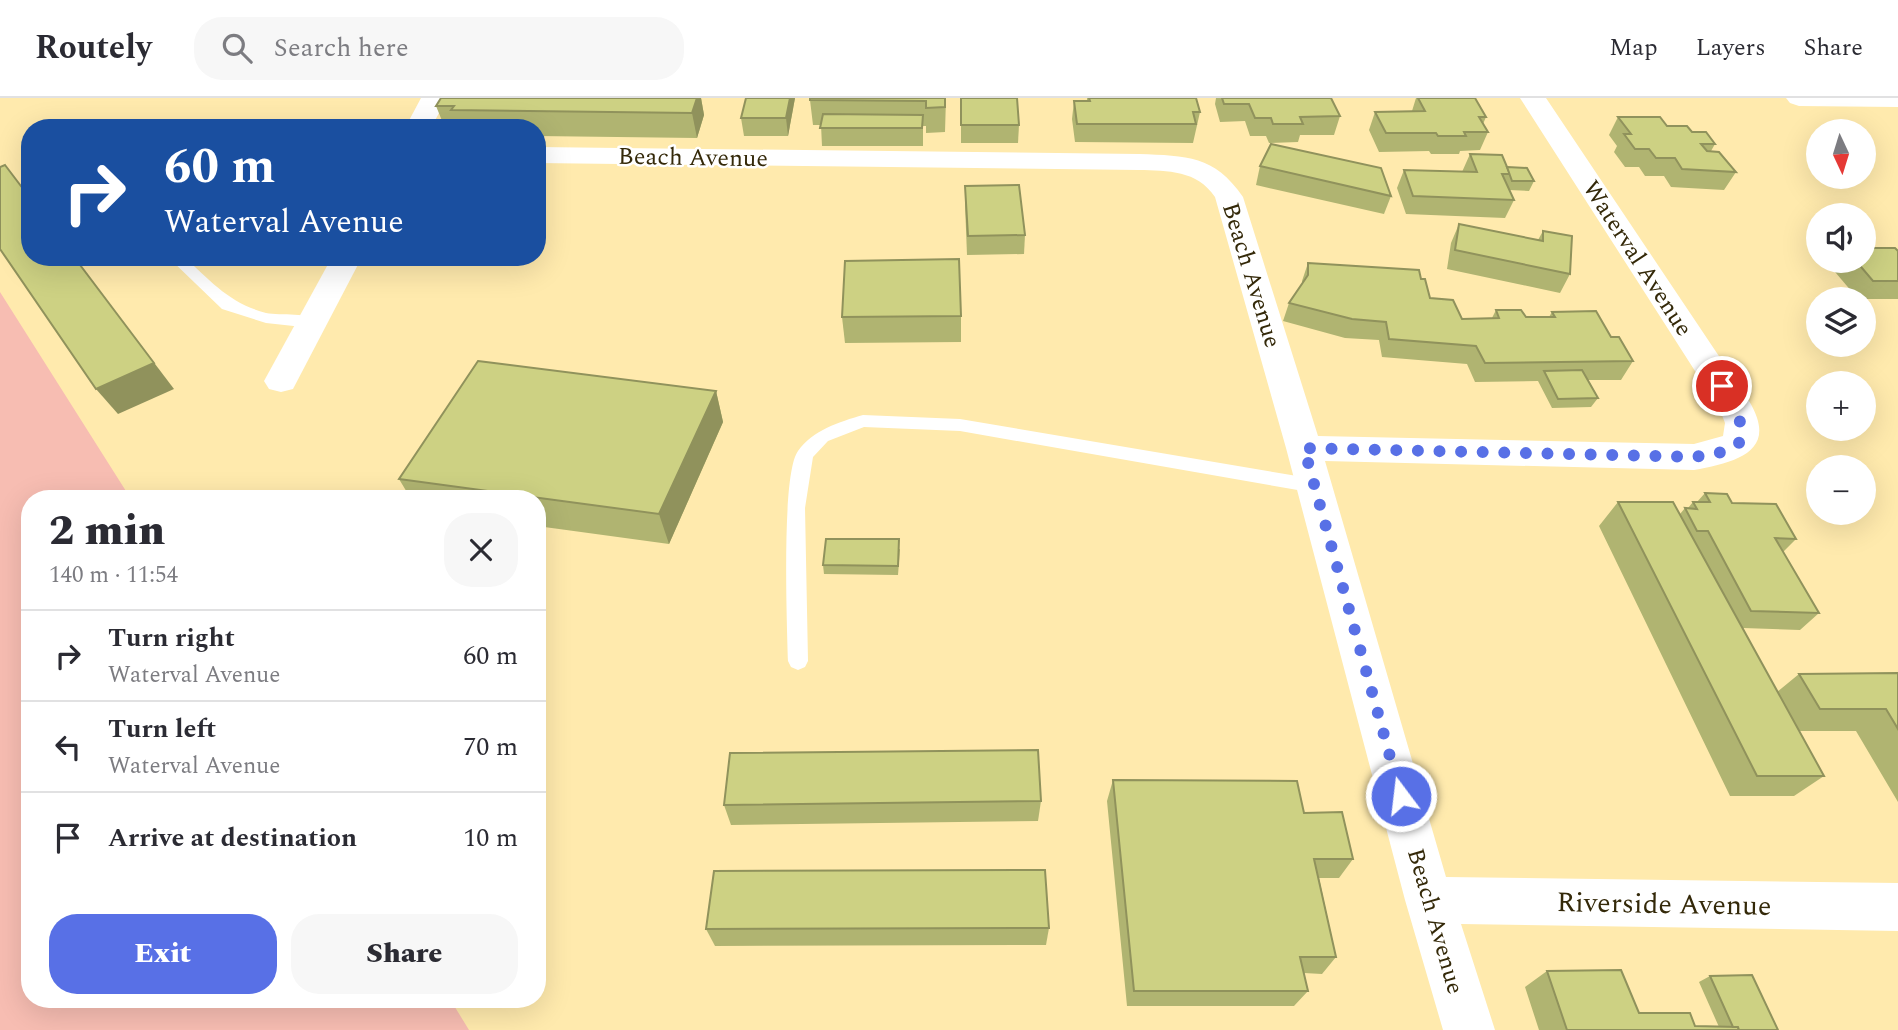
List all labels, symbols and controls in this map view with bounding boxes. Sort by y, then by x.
search box [194,17,684,80]
text: Routely [35,23,152,73]
text: Search here [274,28,409,68]
icon: search [218,29,256,67]
text: Map [1609,30,1658,66]
text: Layers [1696,30,1766,66]
text: Share [1804,30,1863,66]
north arrow [1806,119,1876,189]
map controls [1806,119,1876,525]
text: 60 m [164,130,275,205]
street label: Beach Avenue [618,139,768,177]
icon: right [49,147,140,238]
street label: Waterval Avenue [1573,173,1701,344]
text: Waterval Avenue [164,198,404,247]
street label: Beach Avenue [1212,198,1290,352]
button: sound [1806,203,1876,273]
button: layers [1806,287,1876,357]
pin [1692,356,1752,416]
icon: arrive [1703,367,1741,405]
button: + [1806,371,1876,441]
button: − [1806,455,1876,525]
text: 2 min [49,500,165,563]
button: close [444,513,518,587]
text: 140 m · 11:54 [49,558,178,593]
text: Turn right [108,618,235,658]
text: 60 m [463,636,518,676]
icon: right [49,637,87,675]
text: Waterval Avenue [108,658,280,693]
text: Turn left [108,709,216,749]
text: 70 m [463,727,518,767]
icon: left [49,728,87,766]
text: Waterval Avenue [108,749,280,784]
position arrow [1364,759,1438,833]
text: Arrive at destination [108,818,357,858]
text: 10 m [463,818,518,858]
icon: arrive [49,819,87,857]
street label: Beach Avenue [1397,844,1473,998]
street label: Riverside Avenue [1556,881,1772,928]
button: Exit [49,914,277,994]
button: Share [291,914,518,994]

